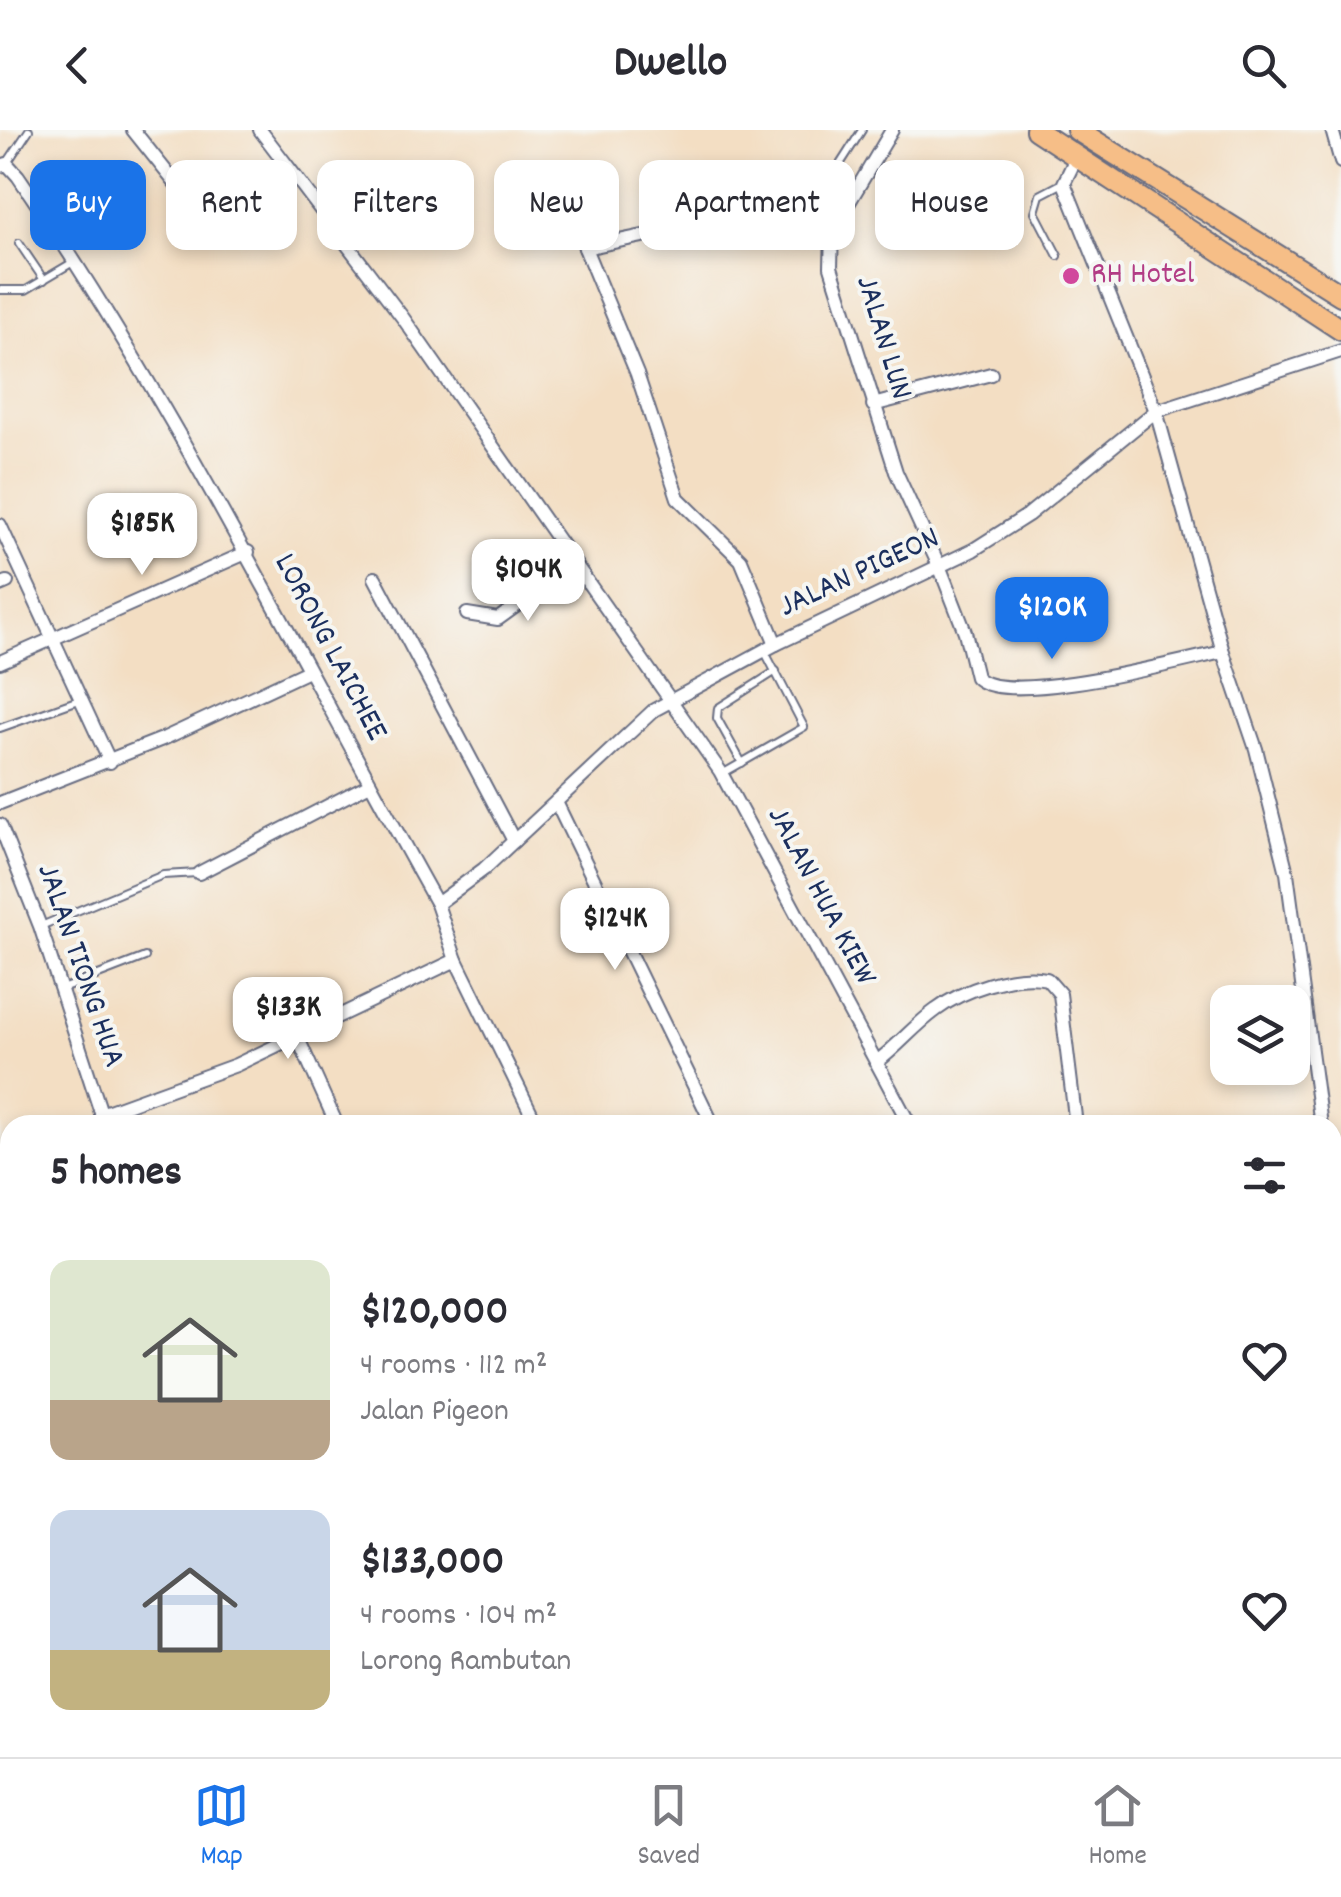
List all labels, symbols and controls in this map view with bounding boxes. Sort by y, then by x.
text: Dwello [614,33,727,97]
icon: back [50,38,105,93]
icon: search [1236,38,1291,93]
chip: Buy [30,160,146,250]
chip: Rent [166,160,297,250]
chip: Filters [317,160,474,250]
chip: New [494,160,619,250]
chip: Apartment [639,160,855,250]
chip: House [875,160,1024,250]
place label: RH Hotel [1091,253,1195,299]
marker: RH Hotel [1060,265,1082,287]
street label: JALAN LUN [841,270,923,406]
pin: $185K [72,493,212,578]
text: $185K [109,502,175,548]
street label: JALAN PIGEON [772,517,948,631]
pin: $104K [458,539,598,624]
street label: LORONG LAICHEE [260,546,398,750]
text: $104K [494,548,562,594]
pin: $120K [982,577,1122,662]
text: $120K [1017,586,1087,632]
street label: JALAN HUA KIEW [753,799,887,995]
street label: JALAN TIONG HUA [23,858,135,1074]
pin: $124K [545,888,685,973]
text: $124K [582,897,648,943]
pin: $133K [218,977,358,1062]
map controls [1210,985,1310,1085]
button: layers [1210,985,1310,1085]
text: $133K [255,986,321,1032]
text: 5 homes [50,1145,182,1205]
icon: filters [1237,1148,1292,1203]
text: $120,000 [360,1284,508,1344]
icon: home [130,1300,250,1420]
icon: heart [1237,1333,1292,1388]
text: 4 rooms · 112 m² [360,1344,547,1390]
text: Jalan Pigeon [360,1390,509,1436]
text: $133,000 [360,1534,504,1594]
icon: home [130,1550,250,1670]
icon: heart [1237,1583,1292,1638]
text: 4 rooms · 104 m² [360,1594,557,1640]
text: Lorong Rambutan [360,1640,571,1686]
tab: Map [194,1778,249,1878]
tab: Saved [638,1778,700,1878]
tab: Home [1088,1778,1147,1878]

